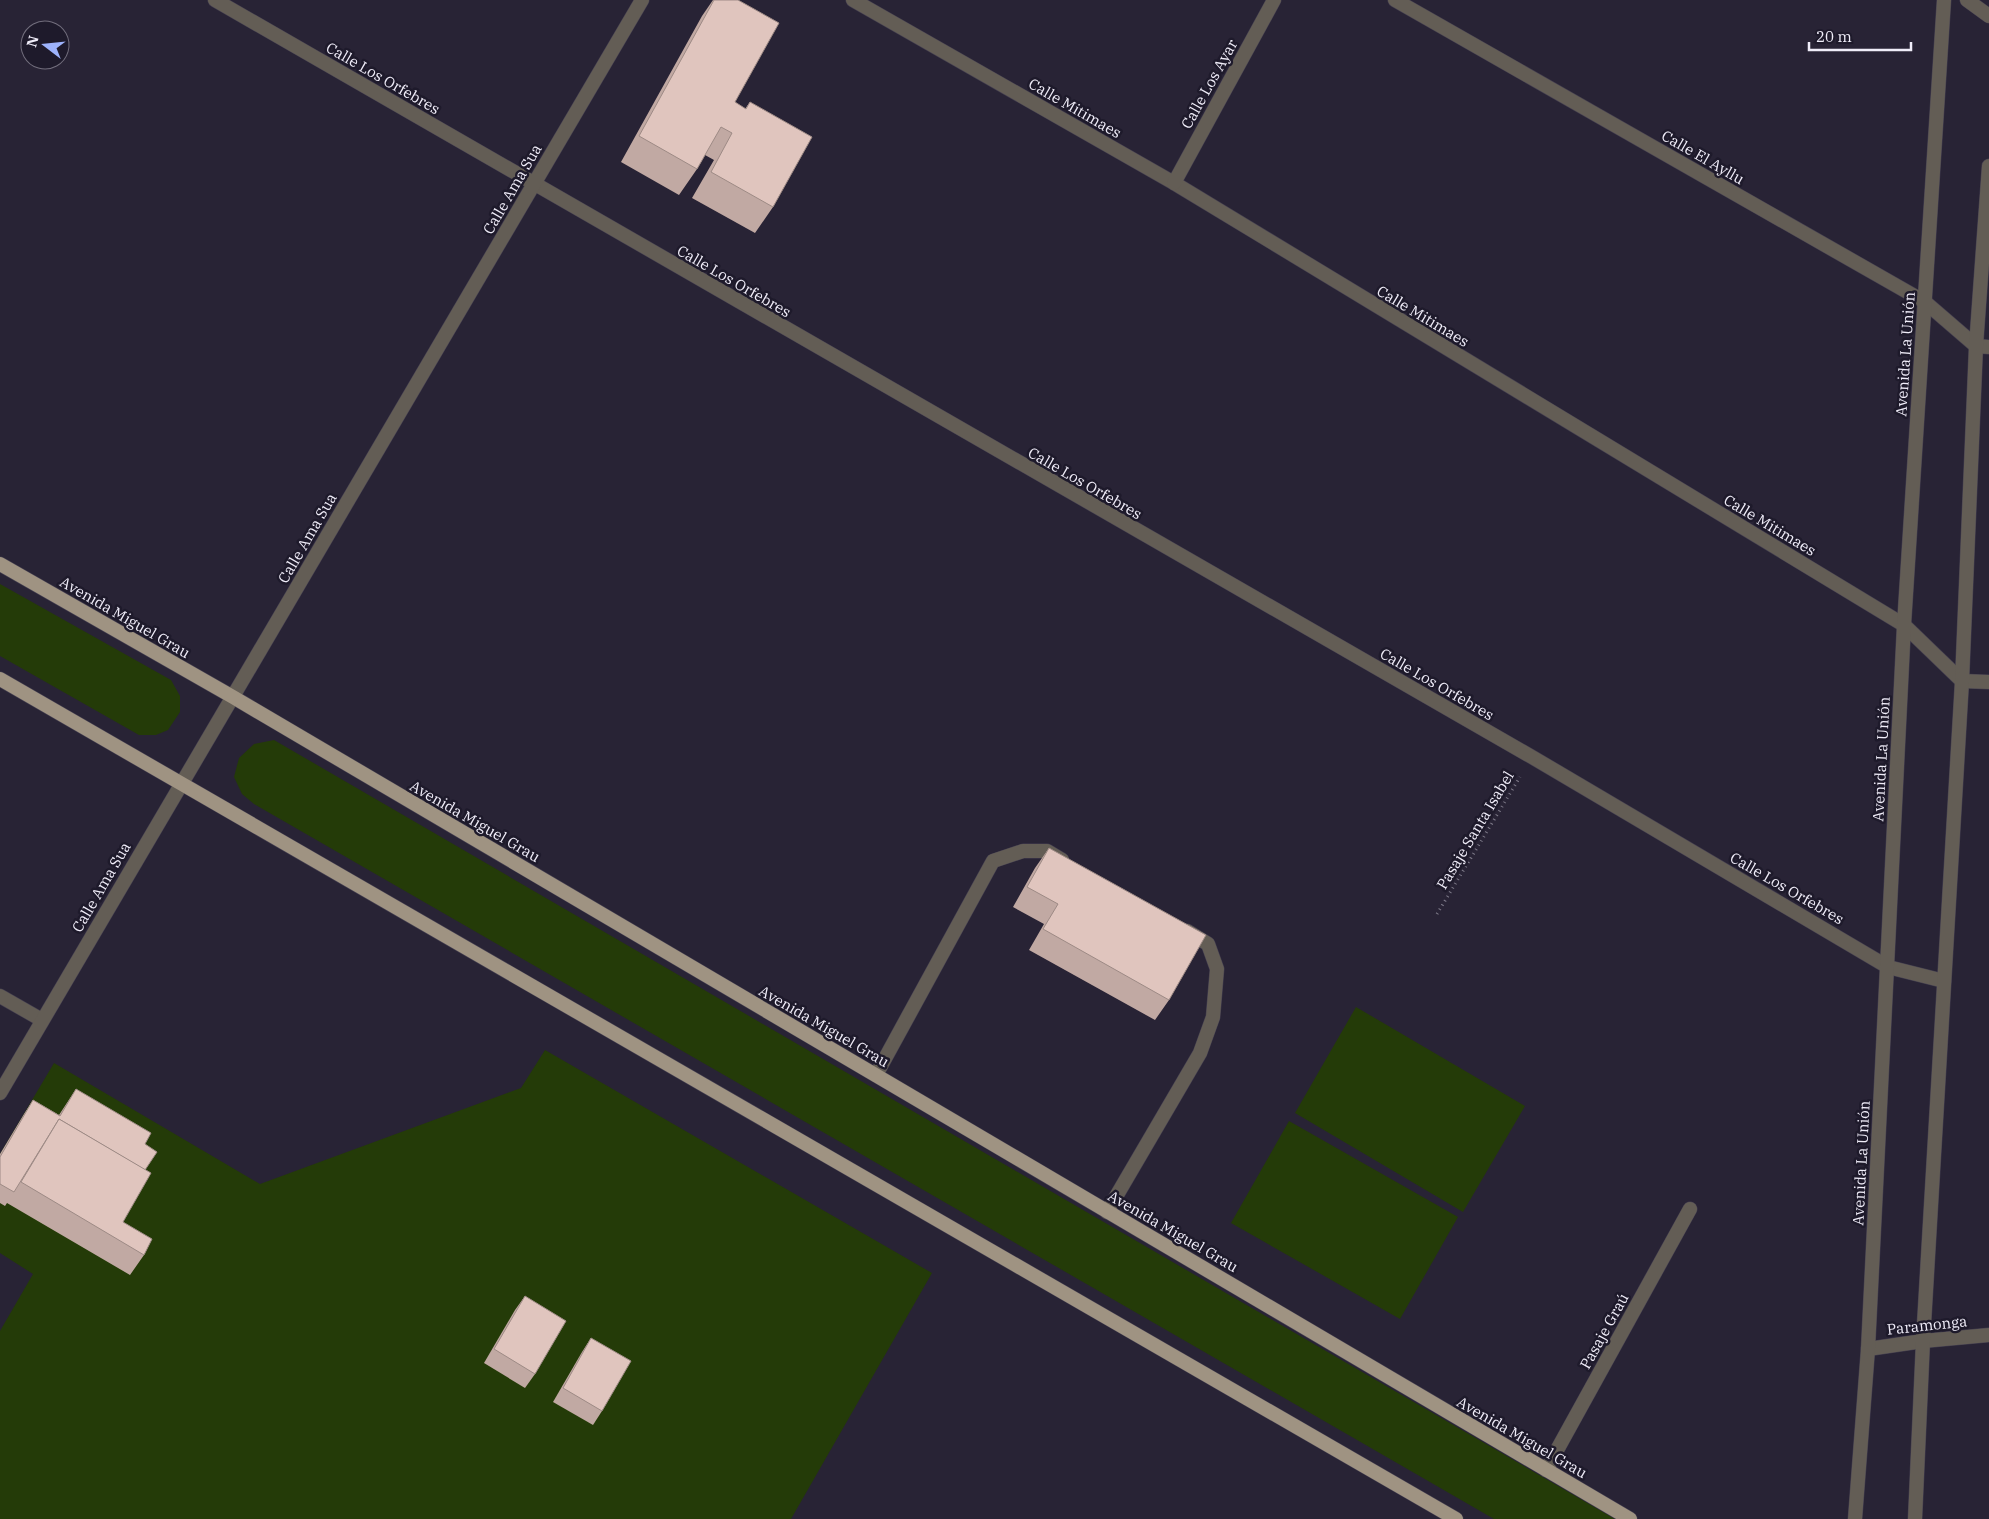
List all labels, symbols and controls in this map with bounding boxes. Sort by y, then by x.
north arrow [20,20,70,70]
scale bar [1809,20,1912,52]
text: 20 m [1816,27,1852,46]
text: N [22,34,43,49]
street label: Calle Los Ayar [1177,36,1242,132]
street label: Calle Los Orfebres [323,38,443,118]
street label: Calle Mitimaes [1025,74,1125,142]
street label: Calle El Ayllu [1658,126,1748,188]
street label: Calle Ama Sua [479,141,545,237]
street label: Calle Los Orfebres [674,241,794,321]
street label: Calle Mitimaes [1374,281,1472,351]
street label: Avenida La Unión [1891,291,1919,417]
street label: Calle Los Orfebres [1025,443,1145,523]
street label: Calle Ama Sua [274,490,340,586]
street label: Calle Mitimaes [1721,490,1819,560]
street label: Avenida Miguel Grau [57,572,193,662]
street label: Calle Los Orfebres [1377,644,1497,724]
street label: Avenida La Unión [1868,696,1894,822]
street label: Pasaje Santa Isabel [1432,767,1518,893]
street label: Avenida Miguel Grau [407,776,543,866]
street label: Calle Ama Sua [68,839,134,935]
street label: Calle Los Orfebres [1727,848,1847,928]
street label: Avenida Miguel Grau [756,981,892,1071]
street label: Avenida La Unión [1848,1100,1874,1226]
street label: Avenida Miguel Grau [1105,1186,1241,1276]
street label: Pasaje Graú [1575,1290,1633,1372]
street label: Paramonga [1886,1311,1968,1339]
street label: Avenida Miguel Grau [1454,1392,1590,1482]

